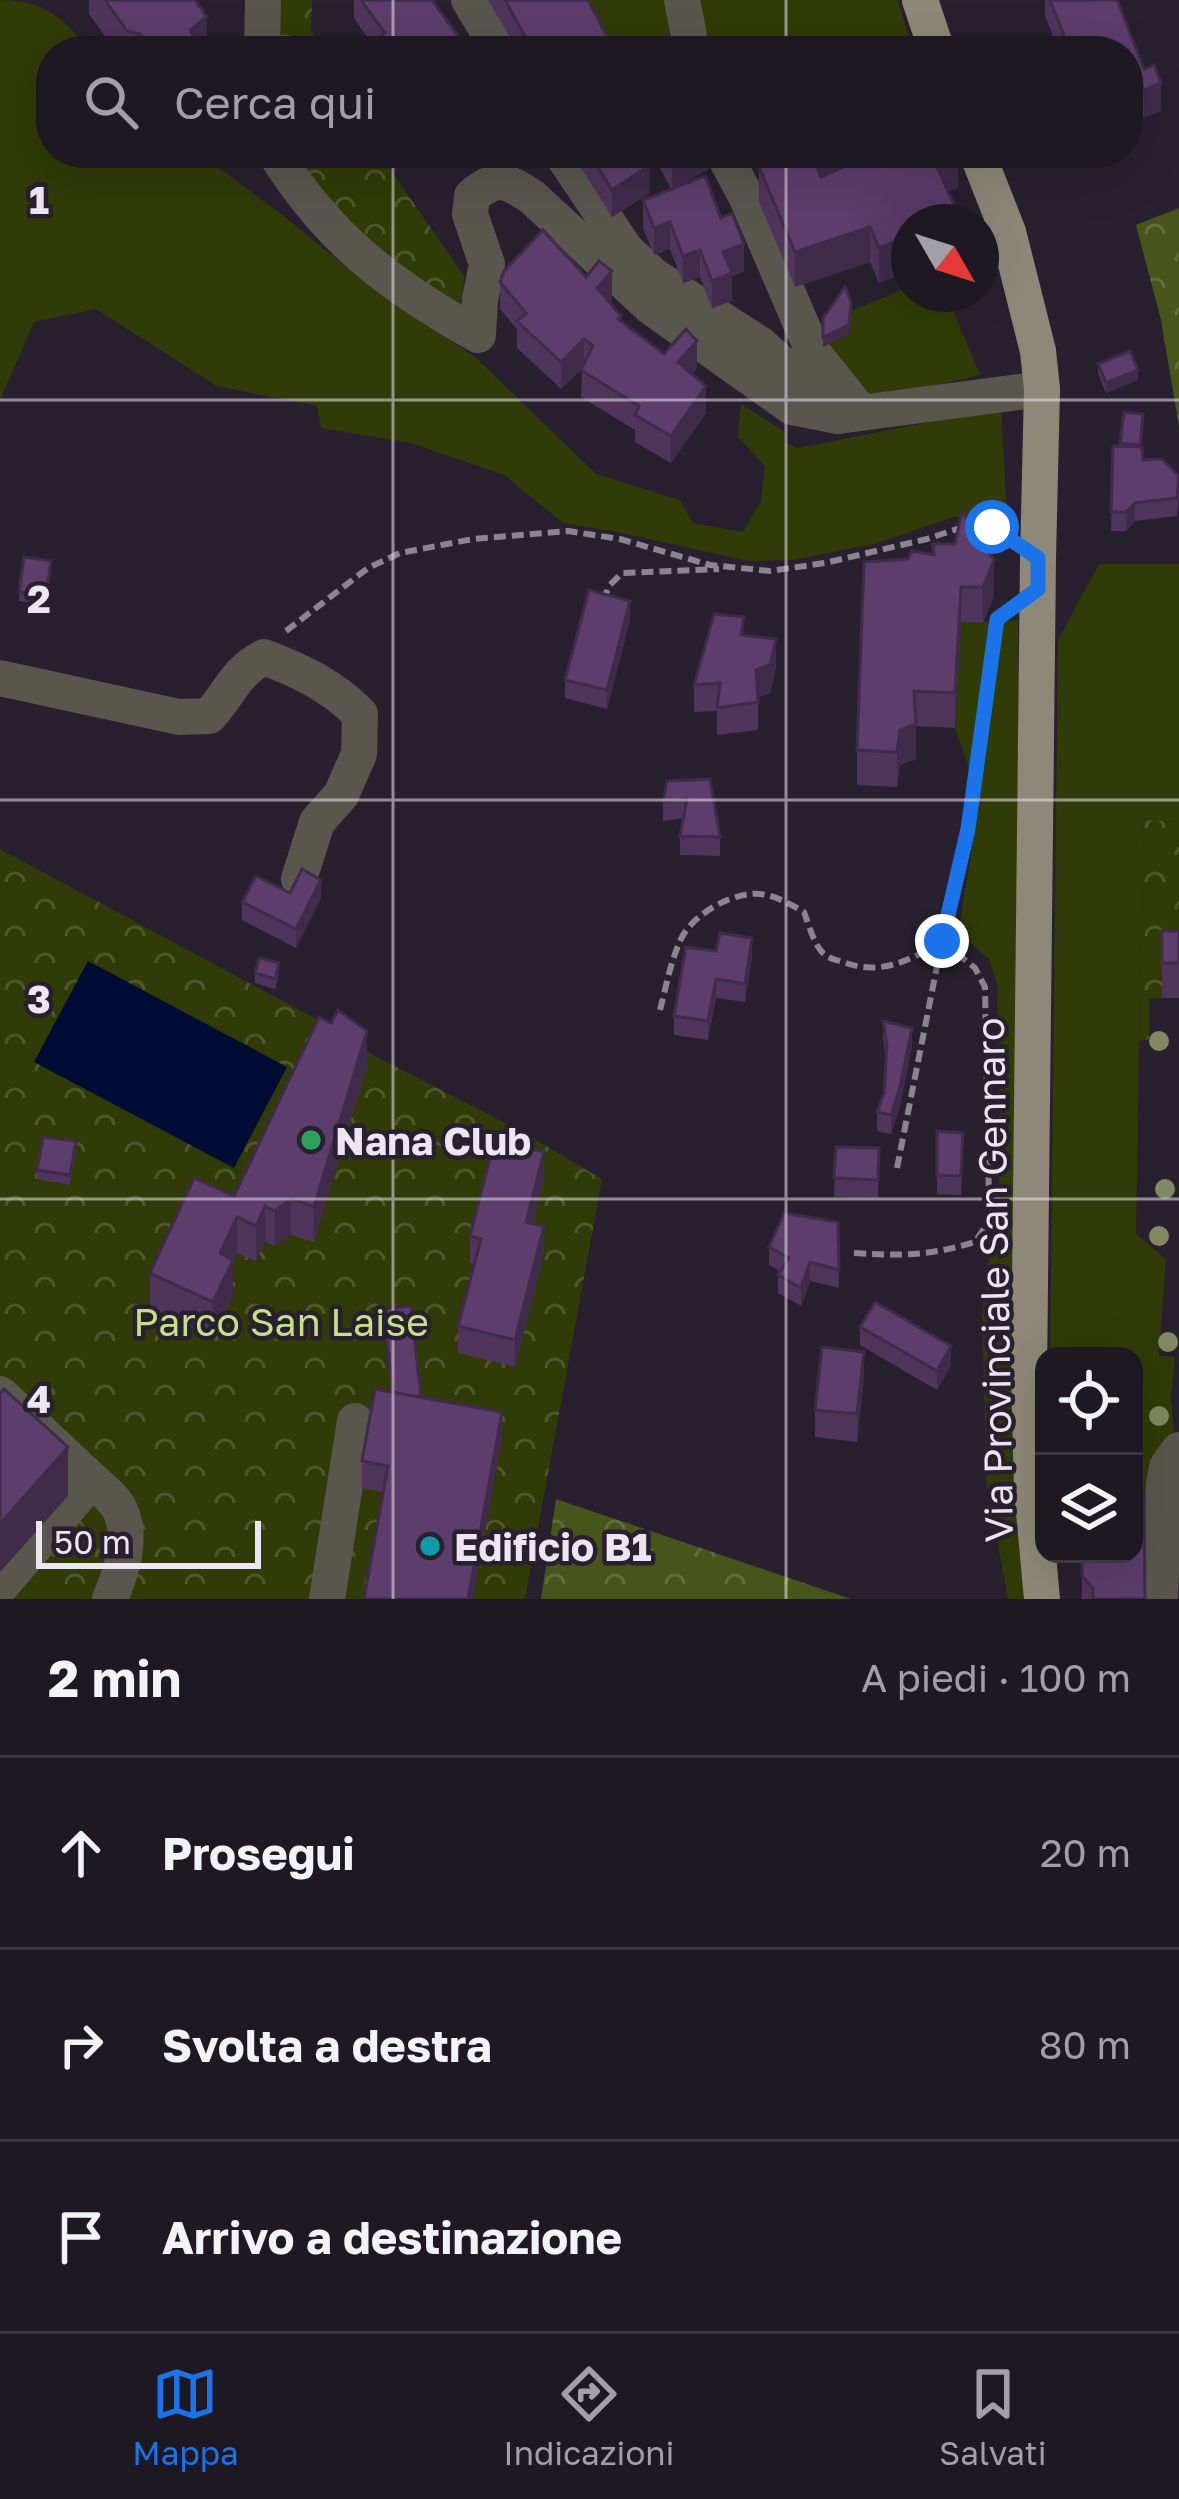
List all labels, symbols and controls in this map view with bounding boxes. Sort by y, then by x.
search box [36,36,1143,168]
icon: search [78,69,144,135]
text: Cerca qui [174,75,376,129]
text: 1 [29,176,49,223]
north arrow [891,204,999,312]
route start [965,500,1019,554]
text: 2 [27,575,51,622]
route end [915,914,969,968]
text: 3 [27,975,51,1022]
street label: Via Provinciale San Gennaro [966,1017,1022,1543]
place label: Nana Club [335,1117,531,1164]
marker: Nana Club [298,1127,324,1153]
park label: Parco San Laise [133,1298,429,1345]
map controls [1035,1347,1143,1563]
button: locate [1035,1347,1143,1455]
text: 4 [27,1375,51,1422]
button: layers [1035,1455,1143,1563]
scale bar [36,1515,261,1568]
text: 50 m [54,1522,131,1561]
place label: Edificio B1 [454,1523,652,1570]
marker: Edificio B1 [417,1533,443,1559]
text: 2 min [48,1647,181,1708]
text: A piedi · 100 m [861,1654,1131,1701]
icon: ahead [48,1820,114,1886]
text: Prosegui [162,1826,355,1880]
text: 20 m [1040,1829,1131,1876]
icon: right [48,2012,114,2078]
text: Svolta a destra [162,2018,492,2072]
text: 80 m [1039,2021,1131,2068]
icon: arrive [48,2204,114,2270]
text: Arrivo a destinazione [162,2210,622,2264]
tab: Mappa [132,2361,239,2472]
tab: Indicazioni [503,2361,674,2472]
tab: Salvati [939,2361,1047,2472]

